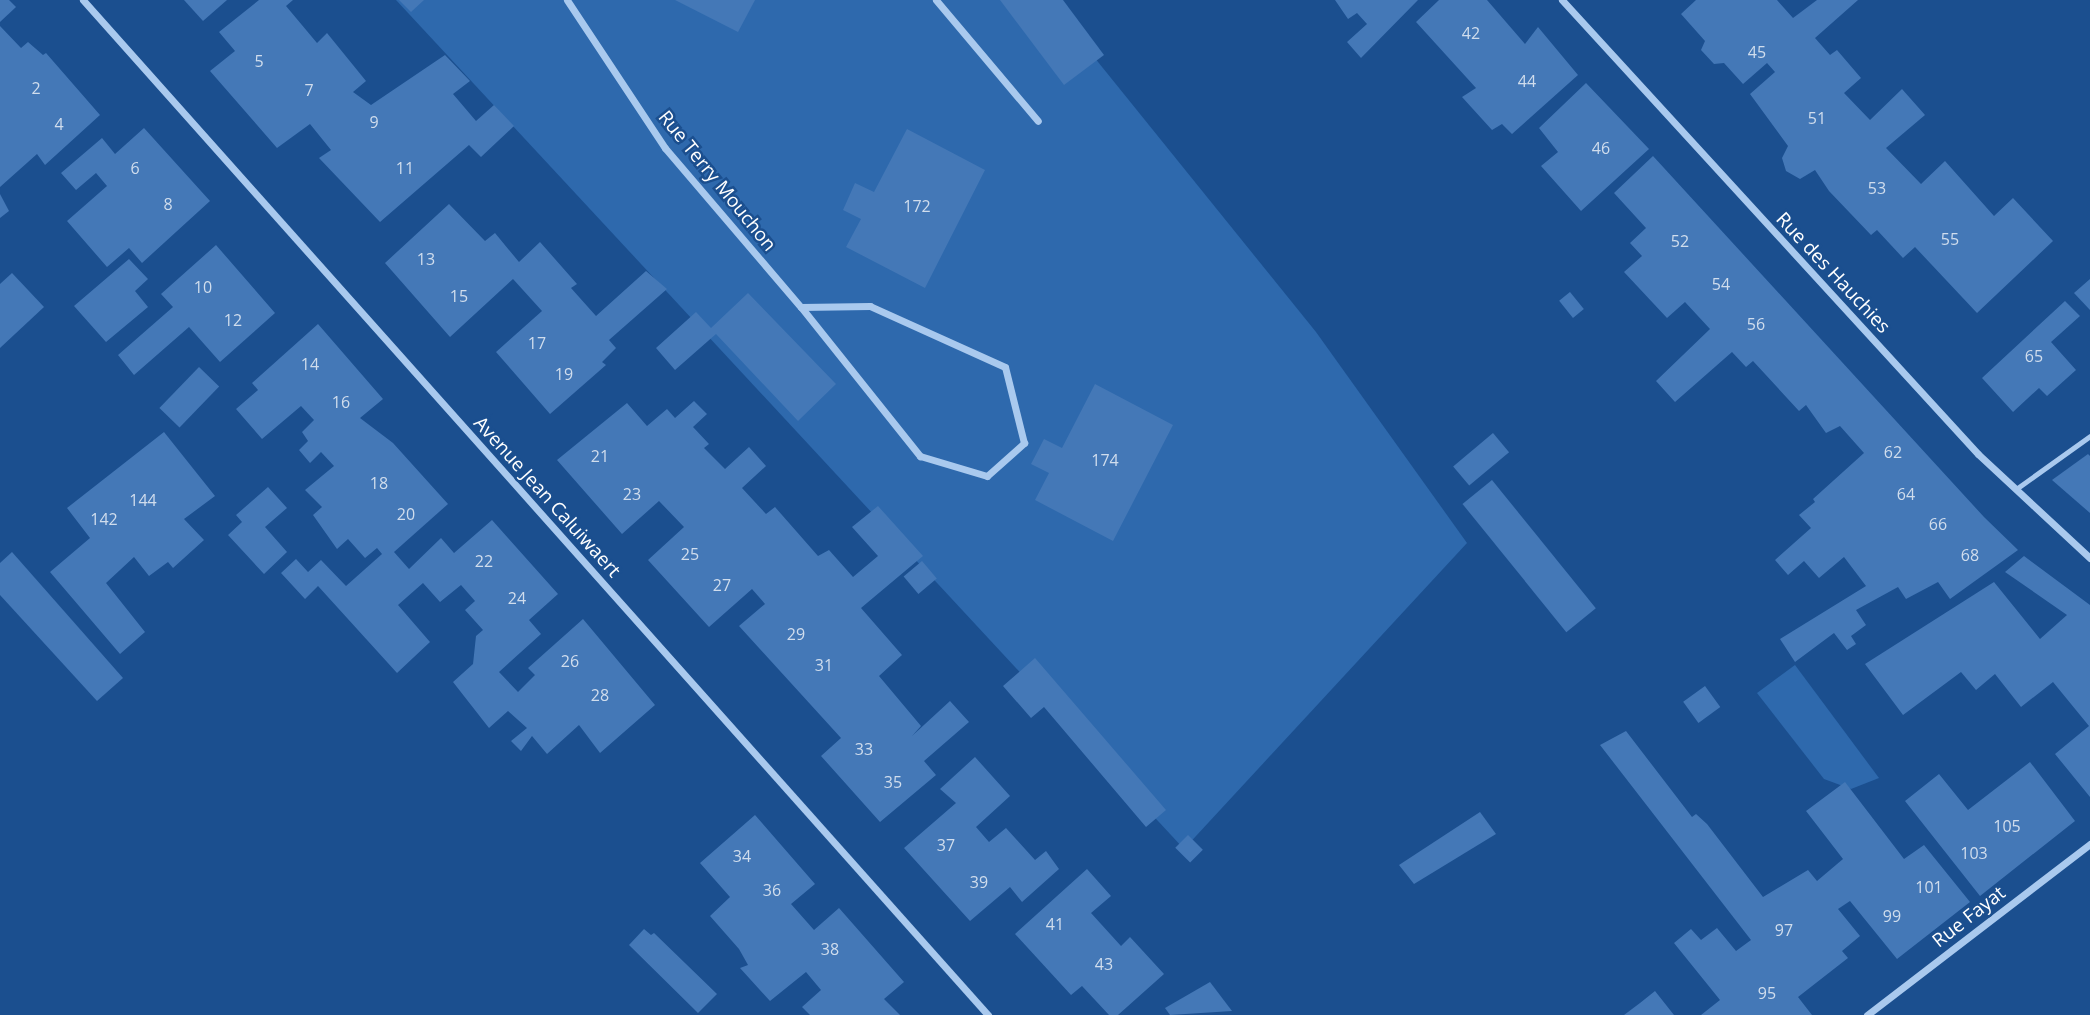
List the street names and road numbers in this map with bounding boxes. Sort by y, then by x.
street label: Rue Terry Mouchon [653,106,781,256]
street label: Rue des Hauchies [1771,208,1895,338]
street label: Avenue Jean Caluiwaert [469,412,625,582]
street label: Rue Fayat [1928,881,2010,953]

